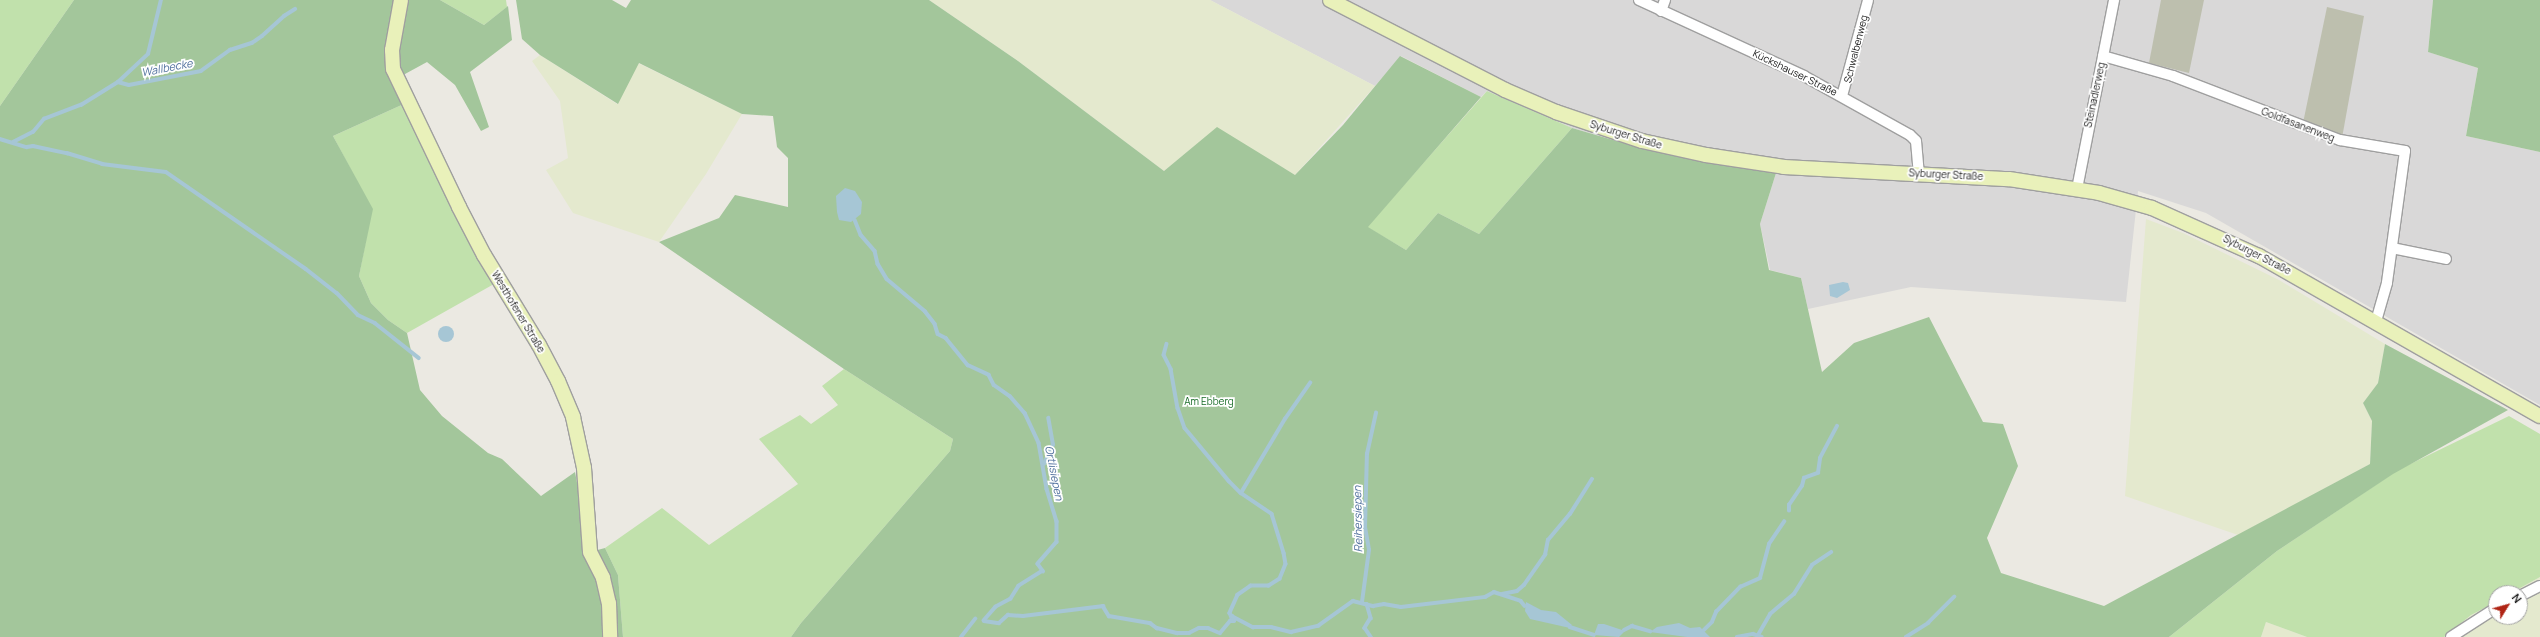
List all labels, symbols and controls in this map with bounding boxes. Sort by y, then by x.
street label: Schwalbenweg [1842,14,1870,84]
street label: Kückshauser Straße [1751,47,1839,99]
water label: Wallbecke [140,57,194,79]
street label: Steinadlerweg [2082,61,2108,129]
street label: Goldfasanenweg [2260,105,2336,145]
street label: Syburger Straße [1588,118,1664,152]
street label: Syburger Straße [1908,167,1984,183]
street label: Syburger Straße [2221,233,2293,277]
street label: Westhofener Straße [489,269,547,355]
park label: Am Ebberg [1184,396,1234,408]
water label: Ortlisiepen [1042,445,1066,501]
water label: Reihersiepen [1351,486,1365,552]
north arrow [2488,585,2528,625]
text: N [2509,590,2526,606]

